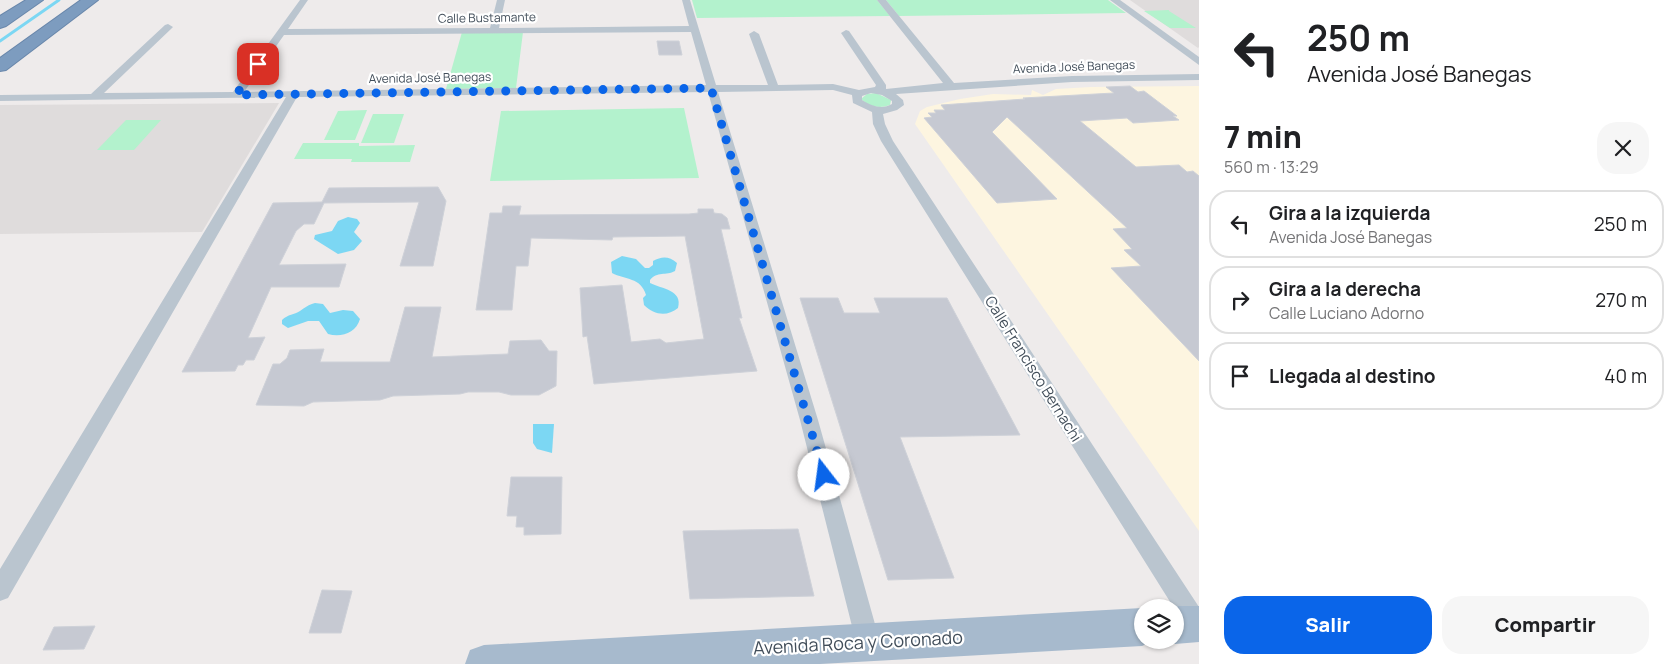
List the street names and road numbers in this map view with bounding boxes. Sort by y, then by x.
street label: Calle Bustamante [438,8,536,27]
street label: Avenida José Banegas [1013,56,1135,77]
street label: Avenida José Banegas [369,68,491,87]
street label: Calle Francisco Bernachi [980,292,1087,446]
street label: Avenida Roca y Coronado [752,625,963,659]

